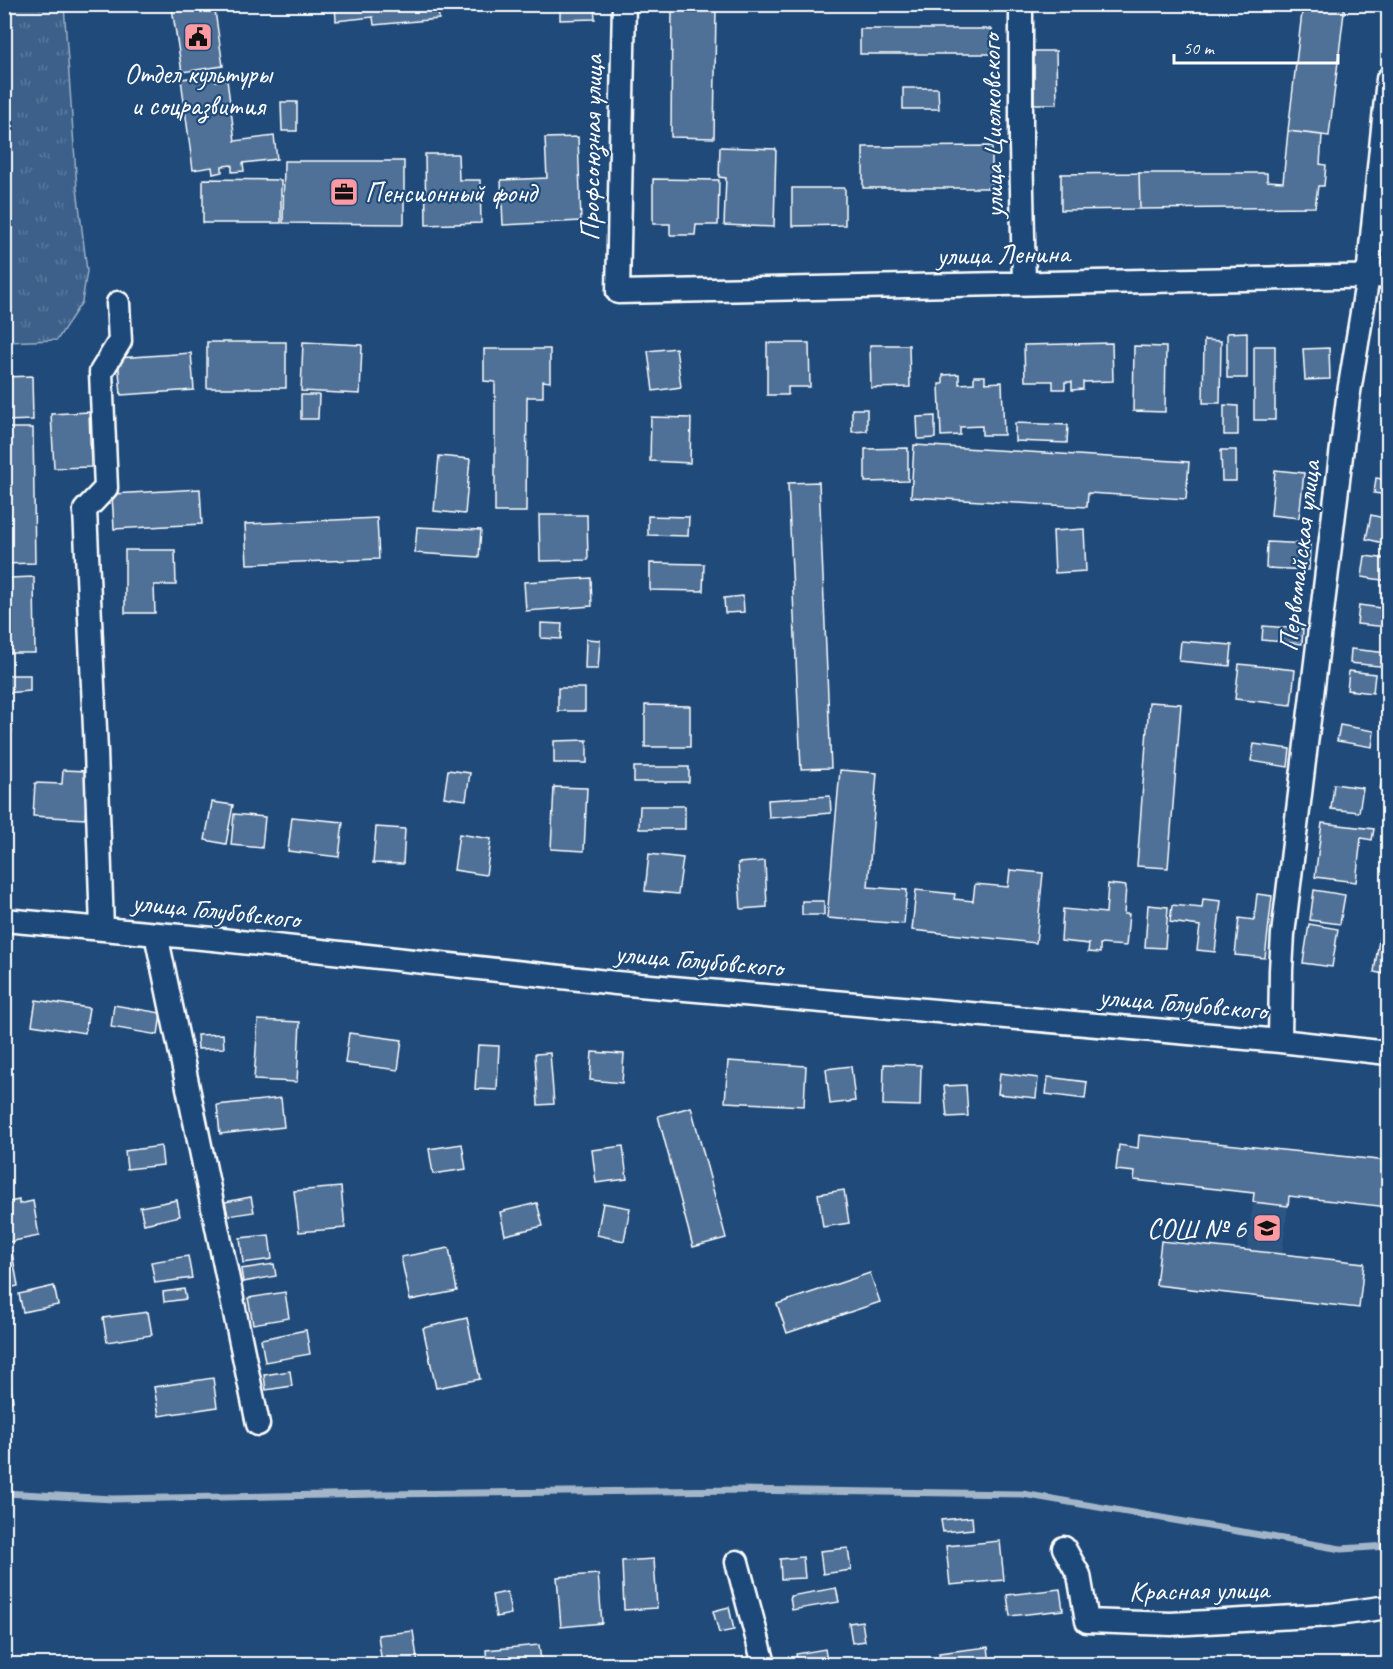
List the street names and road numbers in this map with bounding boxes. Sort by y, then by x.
street label: улица Циолковского [973,31,1011,220]
street label: Профсоюзная улица [572,53,611,241]
street label: улица Ленина [934,235,1072,273]
street label: Первомайская улица [1270,457,1328,653]
street label: улица Голубовского [128,884,305,937]
street label: улица Голубовского [611,935,788,985]
street label: улица Голубовского [1095,978,1272,1028]
street label: Красная улица [1129,1571,1272,1609]

